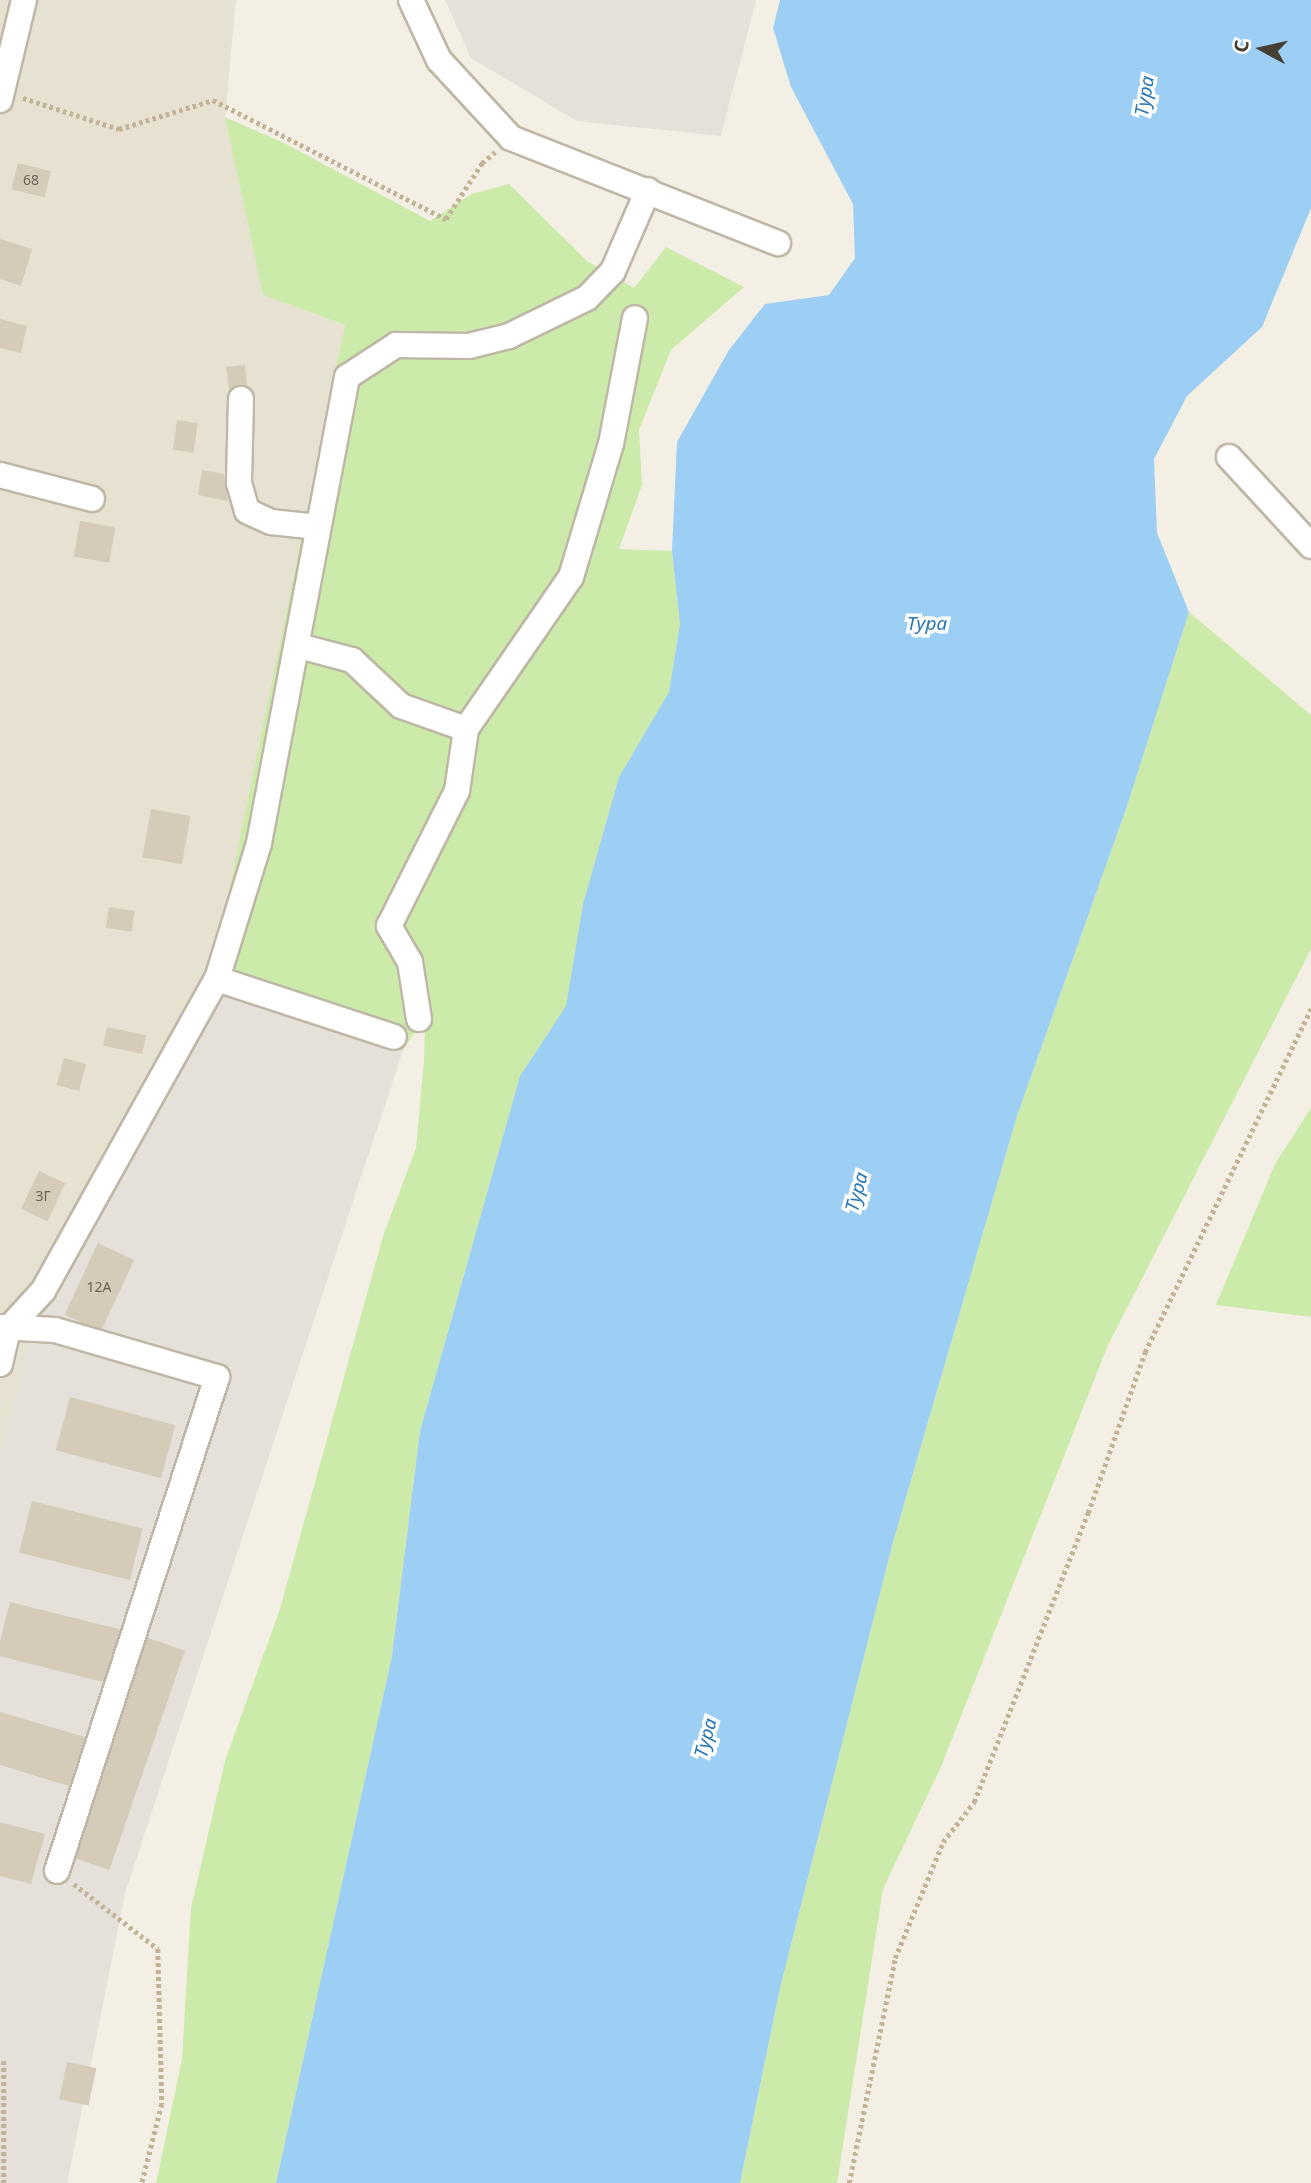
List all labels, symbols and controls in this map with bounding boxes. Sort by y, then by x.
north arrow [1227,14,1297,84]
text: С [1227,38,1255,54]
water label: Тура [1131,74,1159,118]
house number: 68 [23,172,39,188]
water label: Тура [907,613,947,635]
water label: Тура [841,1170,873,1214]
house number: 3Г [35,1188,51,1204]
house number: 12А [87,1279,111,1295]
water label: Тура [690,1716,722,1760]

